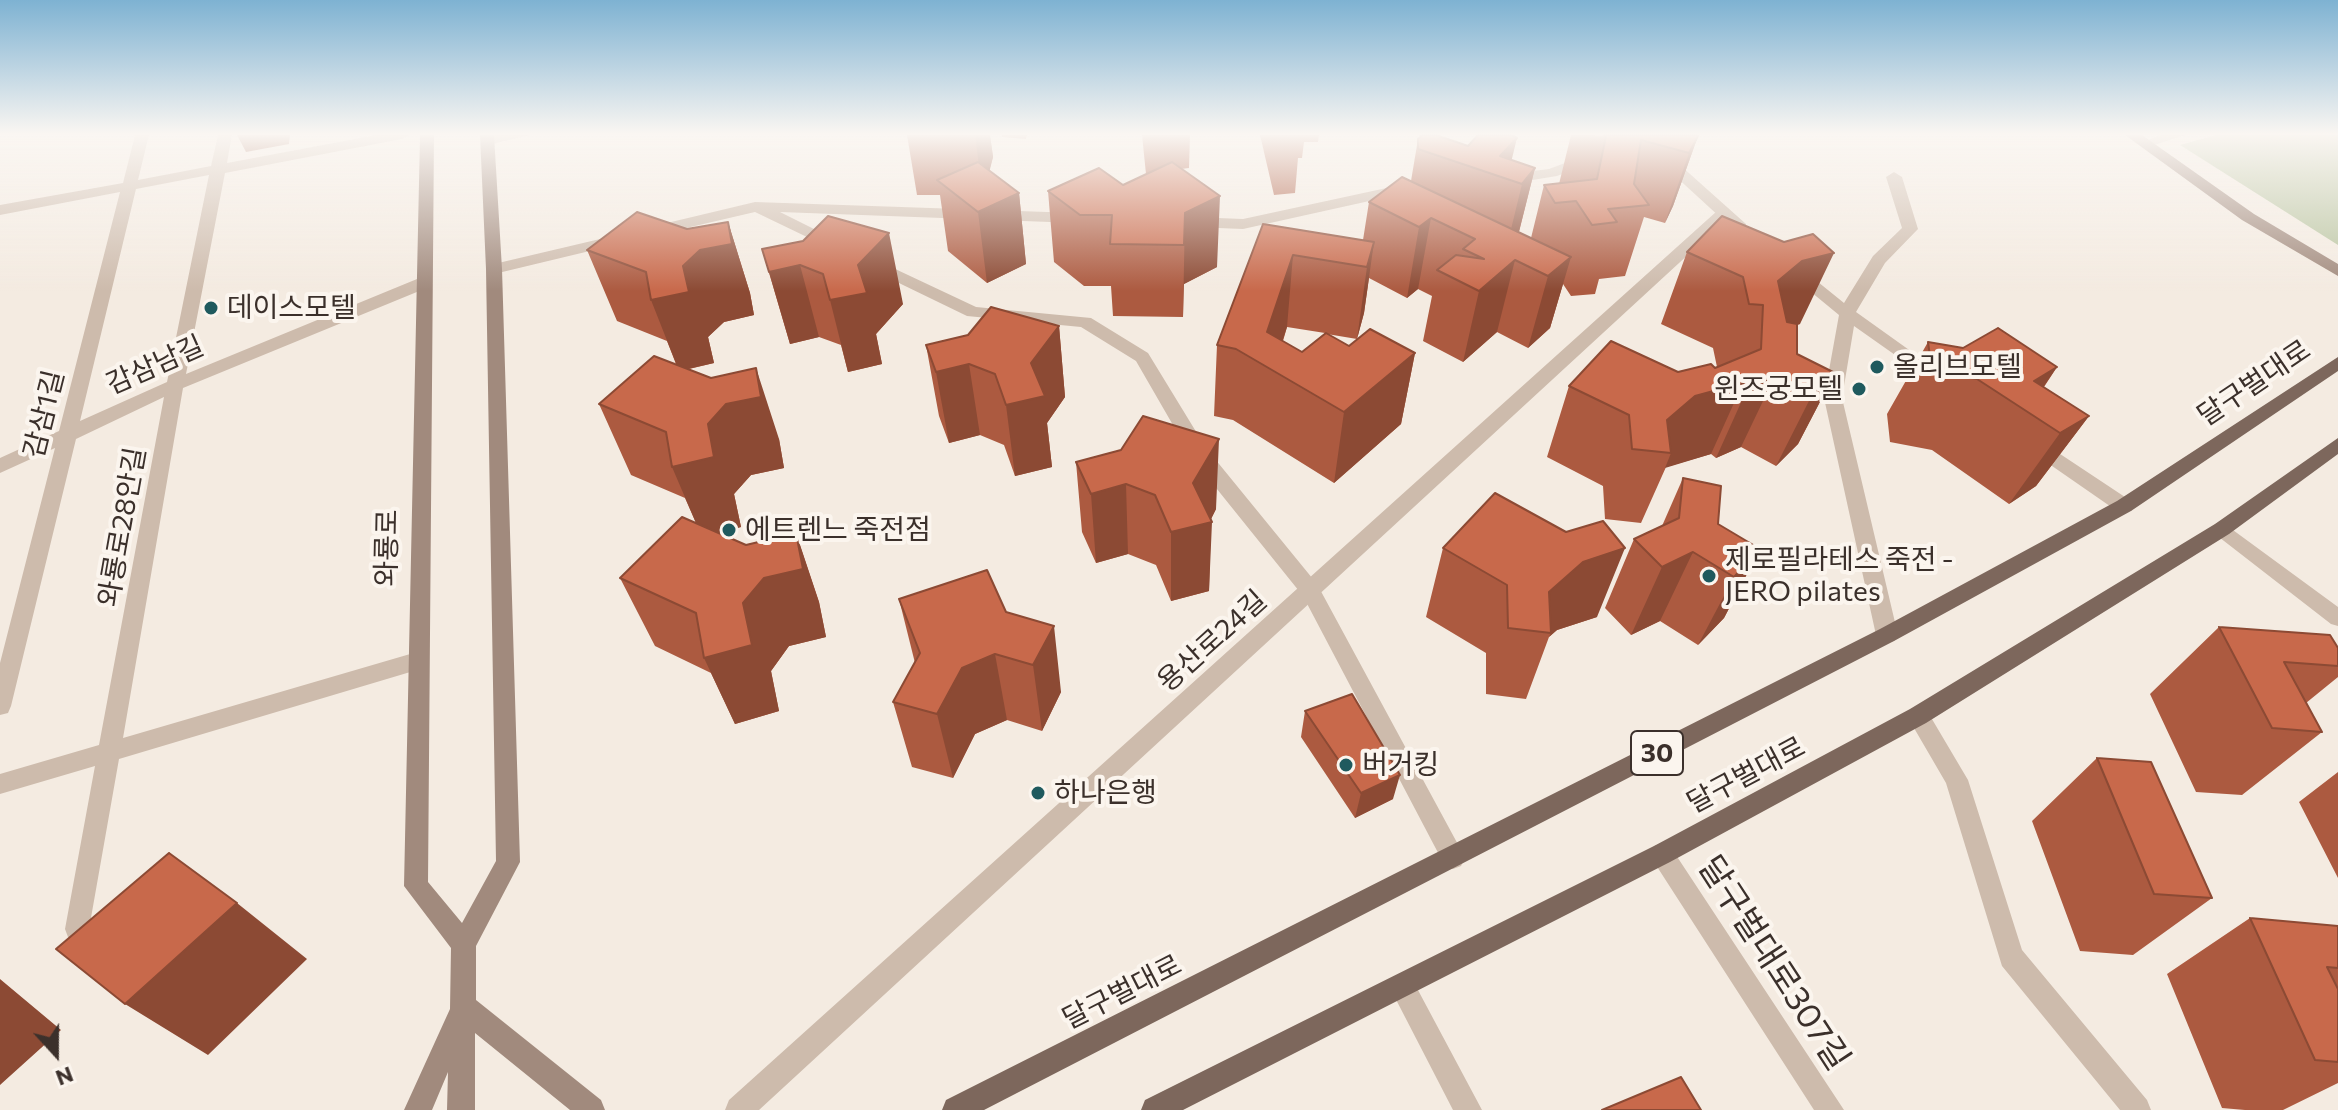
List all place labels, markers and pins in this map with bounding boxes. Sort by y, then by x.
place label: 데이스모텔 [227,291,356,325]
marker: 데이스모텔 [202,299,220,317]
place label: 올리브모텔 [1893,350,2022,384]
marker: 올리브모텔 [1868,358,1886,376]
place label: 윈즈궁모텔 [1714,372,1843,406]
marker: 윈즈궁모텔 [1850,380,1868,398]
place label: 에트렌느 죽전점 [745,513,931,547]
marker: 에트렌느 죽전점 [720,521,738,539]
place label: 제로필라테스 죽전 - JERO pilates [1725,543,1954,609]
marker: 제로필라테스 죽전 - JERO pilates [1700,567,1718,585]
place label: 버거킹 [1362,748,1439,782]
marker: 버거킹 [1337,756,1355,774]
place label: 하나은행 [1054,776,1157,810]
marker: 하나은행 [1029,784,1047,802]

